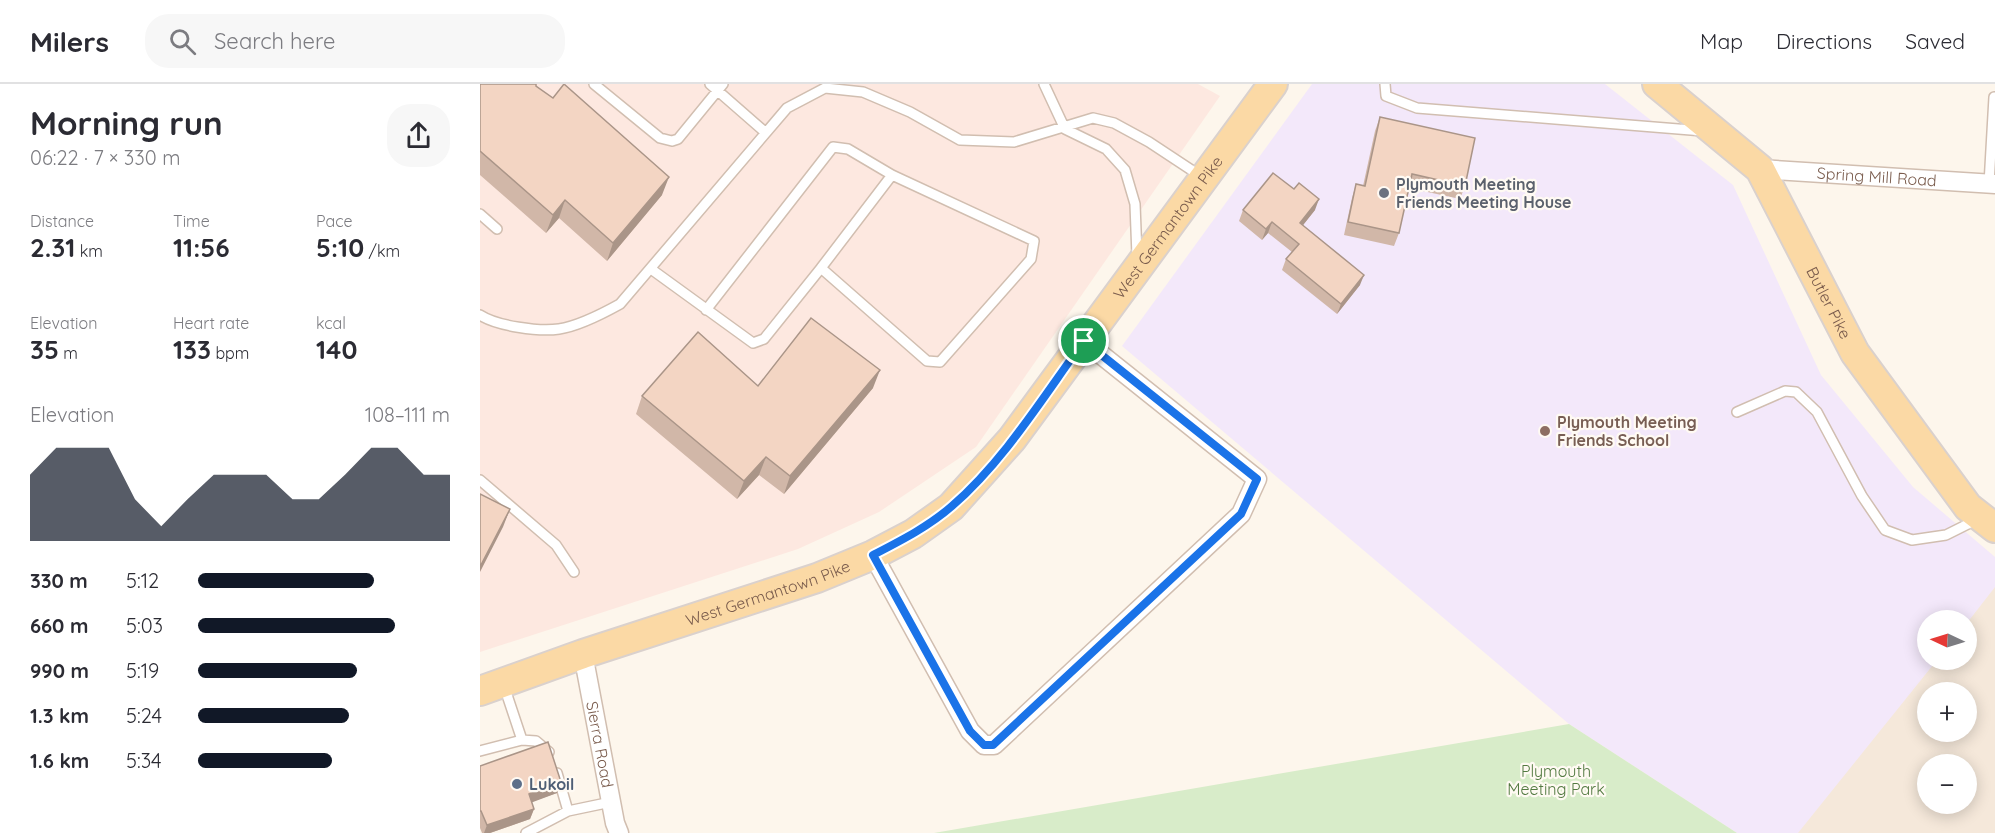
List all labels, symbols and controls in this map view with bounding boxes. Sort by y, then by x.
search box [145,14,565,68]
text: Milers [30,24,109,59]
icon: search [166,25,199,58]
text: Search here [214,27,335,55]
text: Map [1700,28,1743,54]
text: Directions [1776,28,1872,54]
text: Saved [1905,28,1965,54]
text: Morning run [30,102,223,143]
button: share [387,104,450,167]
text: 06:22 · 7 × 330 m [30,145,180,170]
street label: West Germantown Pike [1109,152,1227,303]
street label: Spring Mill Road [1816,163,1937,190]
place label: Plymouth Meeting Friends Meeting House [1396,174,1571,212]
marker: Plymouth Meeting Friends Meeting House [1377,186,1391,200]
text: Distance [30,211,94,231]
text: Time [173,211,210,231]
text: Pace [316,211,352,231]
text: 2.31 [30,231,75,264]
text: 11:56 [173,231,230,264]
text: 5:10 [316,231,364,264]
text: km [75,241,103,261]
text: /km [364,241,400,261]
street label: Butler Pike [1802,263,1856,342]
text: Elevation [30,313,97,333]
text: Heart rate [173,313,249,333]
text: kcal [316,313,346,333]
pin [1058,315,1109,366]
icon: arrive [1067,324,1100,357]
text: 35 [30,333,59,366]
text: 133 [173,333,211,366]
text: 140 [316,333,357,366]
text: m [59,343,78,363]
text: bpm [211,343,249,363]
text: Elevation [30,402,114,427]
text: 108–111 m [365,402,450,427]
place label: Plymouth Meeting Friends School [1557,412,1697,450]
marker: Plymouth Meeting Friends School [1538,424,1552,438]
street label: West Germantown Pike [683,556,853,630]
text: 330 m [30,568,88,593]
text: 5:12 [126,568,159,593]
north arrow [1917,610,1977,670]
map controls [1917,610,1977,814]
text: 660 m [30,613,88,638]
text: 5:03 [126,613,163,638]
text: 990 m [30,658,89,683]
text: 5:19 [126,658,159,683]
button: + [1917,682,1977,742]
street label: Sierra Road [582,700,618,789]
text: 1.3 km [30,703,89,728]
text: 5:24 [126,703,162,728]
text: 1.6 km [30,748,89,773]
text: 5:34 [126,748,162,773]
button: − [1917,754,1977,814]
park label: Plymouth Meeting Park [1507,761,1605,799]
place label: Lukoil [529,774,574,794]
marker: Lukoil [510,777,524,791]

